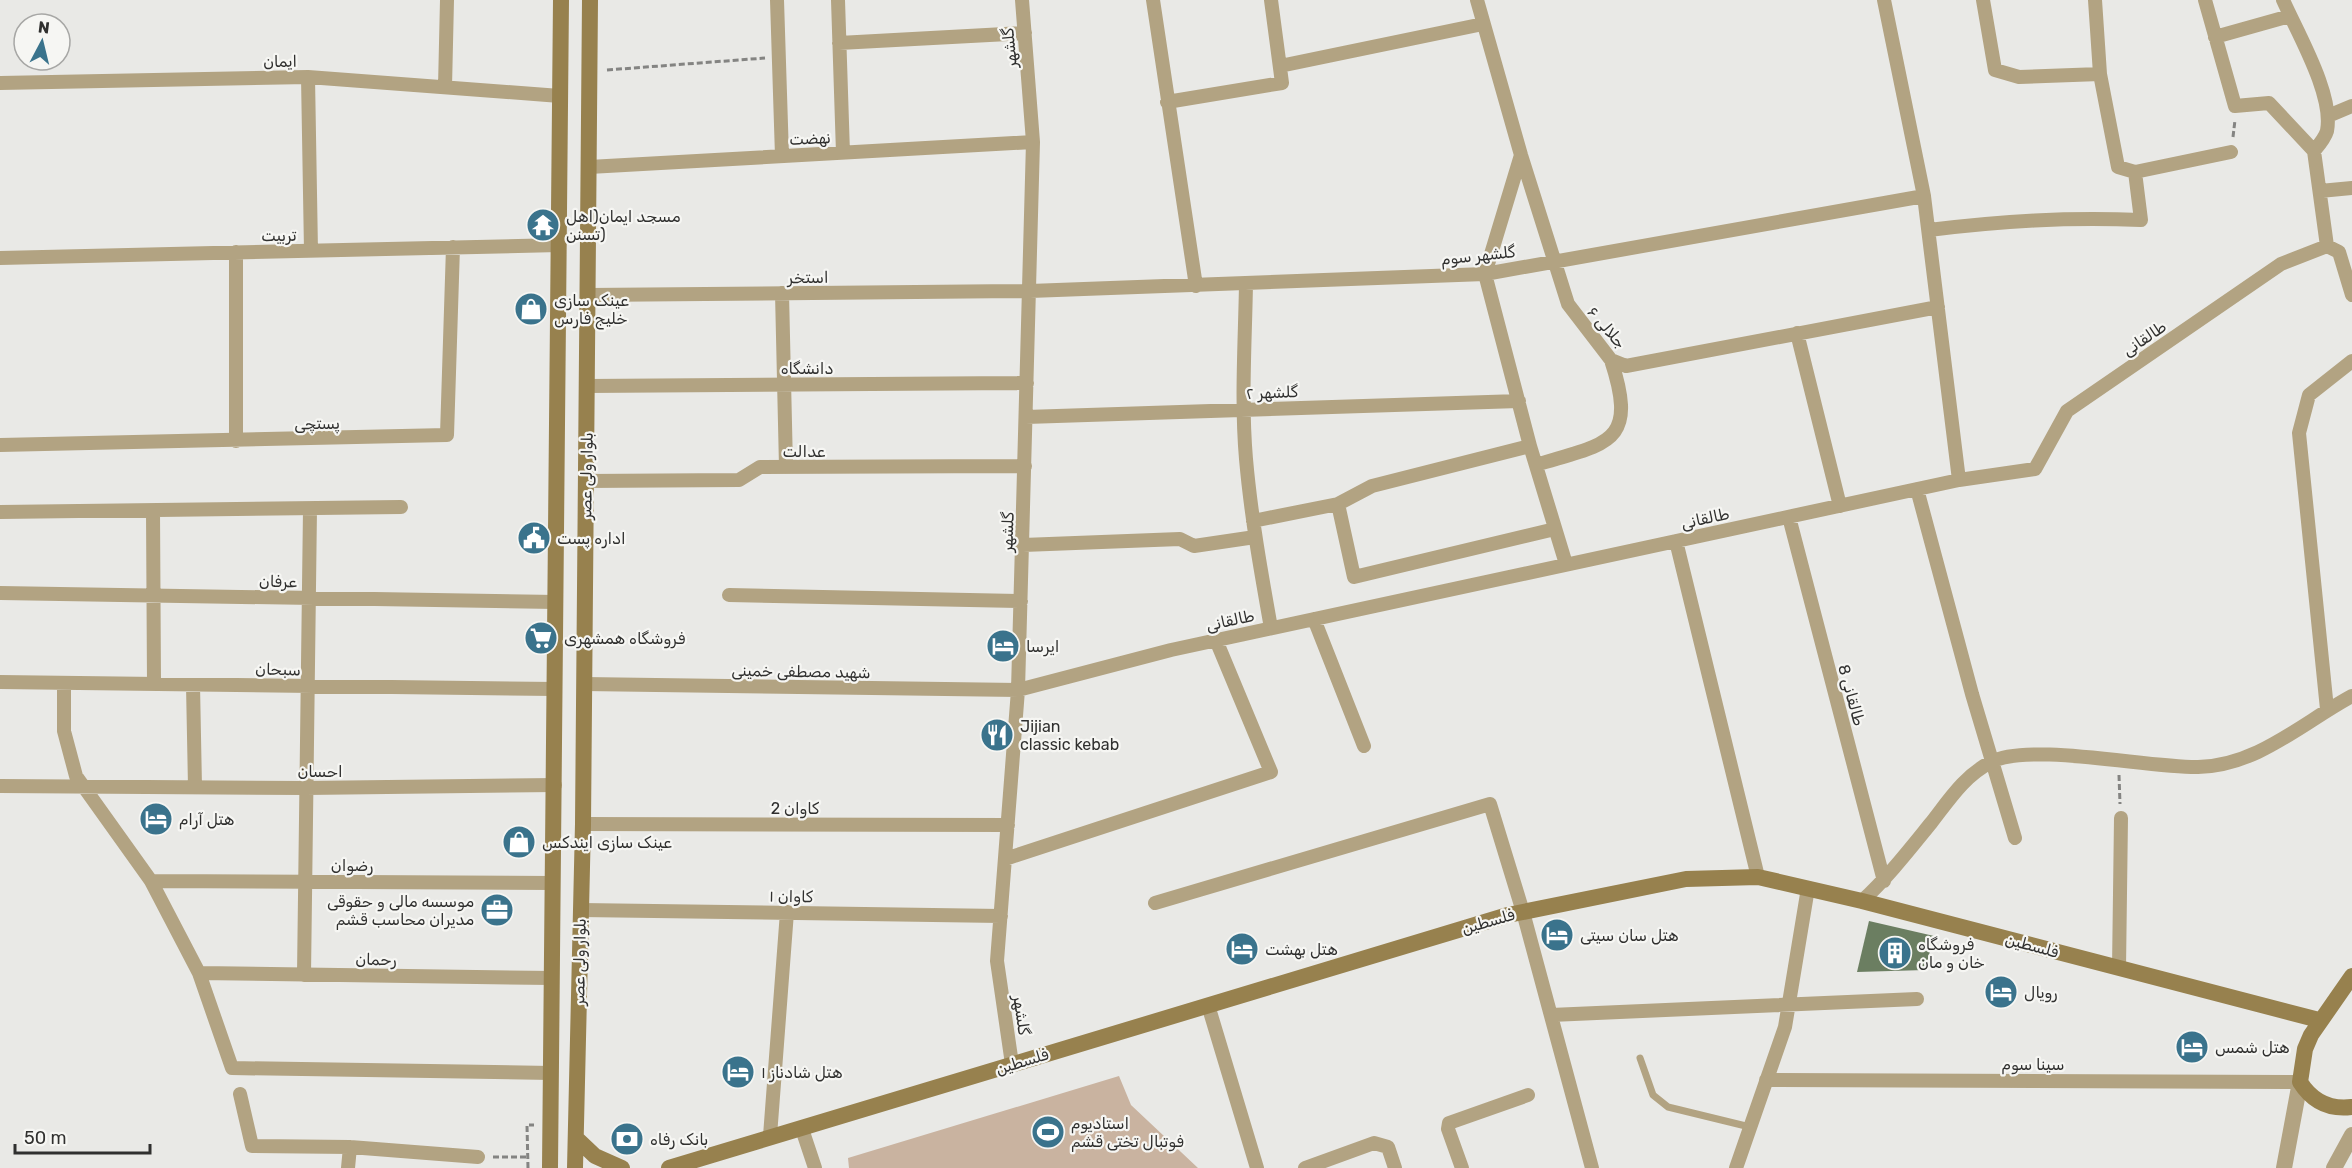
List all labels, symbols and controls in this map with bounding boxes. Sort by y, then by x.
north arrow [12,12,72,72]
text: N [37,17,51,38]
street label: گلشهر [998,26,1022,70]
street label: ایمان [263,52,297,71]
street label: نهضت [789,128,831,150]
temple icon: مسجد ایمان(اهل تسنن) [525,207,561,243]
place label: مسجد ایمان(اهل تسنن) [566,207,681,244]
street label: تربیت [261,226,297,246]
street label: گلشهر سوم [1440,242,1517,270]
street label: استخر [786,268,829,288]
shop icon: عینک سازی خلیج فارس [513,291,549,327]
place label: عینک سازی خلیج فارس [554,291,629,330]
street label: جلالی ۶ [1583,302,1630,352]
street label: طالقانی [2119,317,2170,360]
street label: دانشگاه [781,359,833,378]
street label: گلشهر ۲ [1246,382,1299,404]
street label: پستچی [294,414,340,434]
street label: بلوار ولی عصر [576,432,598,521]
street label: عدالت [783,442,826,461]
street label: طالقانی [1679,504,1731,533]
street label: گلشهر [997,511,1019,553]
public building icon: اداره پست [516,520,552,556]
place label: اداره پست [557,529,626,549]
street label: عرفان [259,572,298,592]
street label: طالقانی [1204,606,1256,635]
supermarket icon: فروشگاه همشهری [523,620,559,656]
hotel icon: ایرسا [985,628,1021,664]
place label: فروشگاه همشهری [564,629,686,649]
place label: ایرسا [1026,637,1059,657]
street label: سبحان [255,660,301,679]
street label: شهید مصطفی خمینی [731,661,871,683]
street label: طالقانی 8 [1834,662,1869,728]
restaurant icon: Jijian classic kebab [979,717,1015,753]
place label: Jijian classic kebab [1020,717,1119,754]
street label: احسان [297,762,343,781]
street label: کاوان 2 [771,799,820,819]
hotel icon: هتل آرام [138,801,174,837]
place label: هتل آرام [179,810,235,830]
shop icon: عینک سازی ایندکس [501,824,537,860]
place label: عینک سازی ایندکس [542,833,672,853]
street label: رضوان [331,856,373,876]
street label: کاوان ۱ [769,887,814,907]
place label: موسسه مالی و حقوقی مدیران محاسب قشم [327,892,474,930]
office icon: موسسه مالی و حقوقی مدیران محاسب قشم [479,892,515,928]
street label: فلسطین [1459,905,1517,938]
hotel icon: هتل سان سیتی [1539,917,1575,953]
street label: بلوار ولی عصر [569,918,591,1007]
place label: هتل سان سیتی [1580,926,1679,945]
street label: فلسطین [2003,929,2061,962]
hotel icon: هتل بهشت [1224,931,1260,967]
building icon: فروشگاه خان و مان [1877,935,1913,971]
place label: فروشگاه خان و مان [1918,935,1985,973]
place label: هتل بهشت [1265,940,1338,960]
street label: رحمان [355,950,397,970]
hotel icon: رویال [1983,974,2019,1010]
place label: رویال [2024,983,2057,1003]
street label: گلشهر [1008,993,1034,1037]
hotel icon: هتل شمس [2174,1029,2210,1065]
place label: هتل شمس [2215,1038,2290,1057]
street label: فلسطین [993,1044,1051,1079]
hotel icon: هتل شادناز ۱ [720,1054,756,1090]
street label: سینا سوم [2002,1055,2064,1075]
place label: هتل شادناز ۱ [761,1063,843,1083]
sports icon: استادیوم فوتبال تختی قشم [1030,1114,1066,1150]
place label: استادیوم فوتبال تختی قشم [1071,1114,1184,1152]
scale bar [15,1117,150,1155]
bank icon: بانک رفاه [609,1121,645,1157]
text: 50 m [24,1127,67,1149]
place label: بانک رفاه [650,1130,708,1150]

